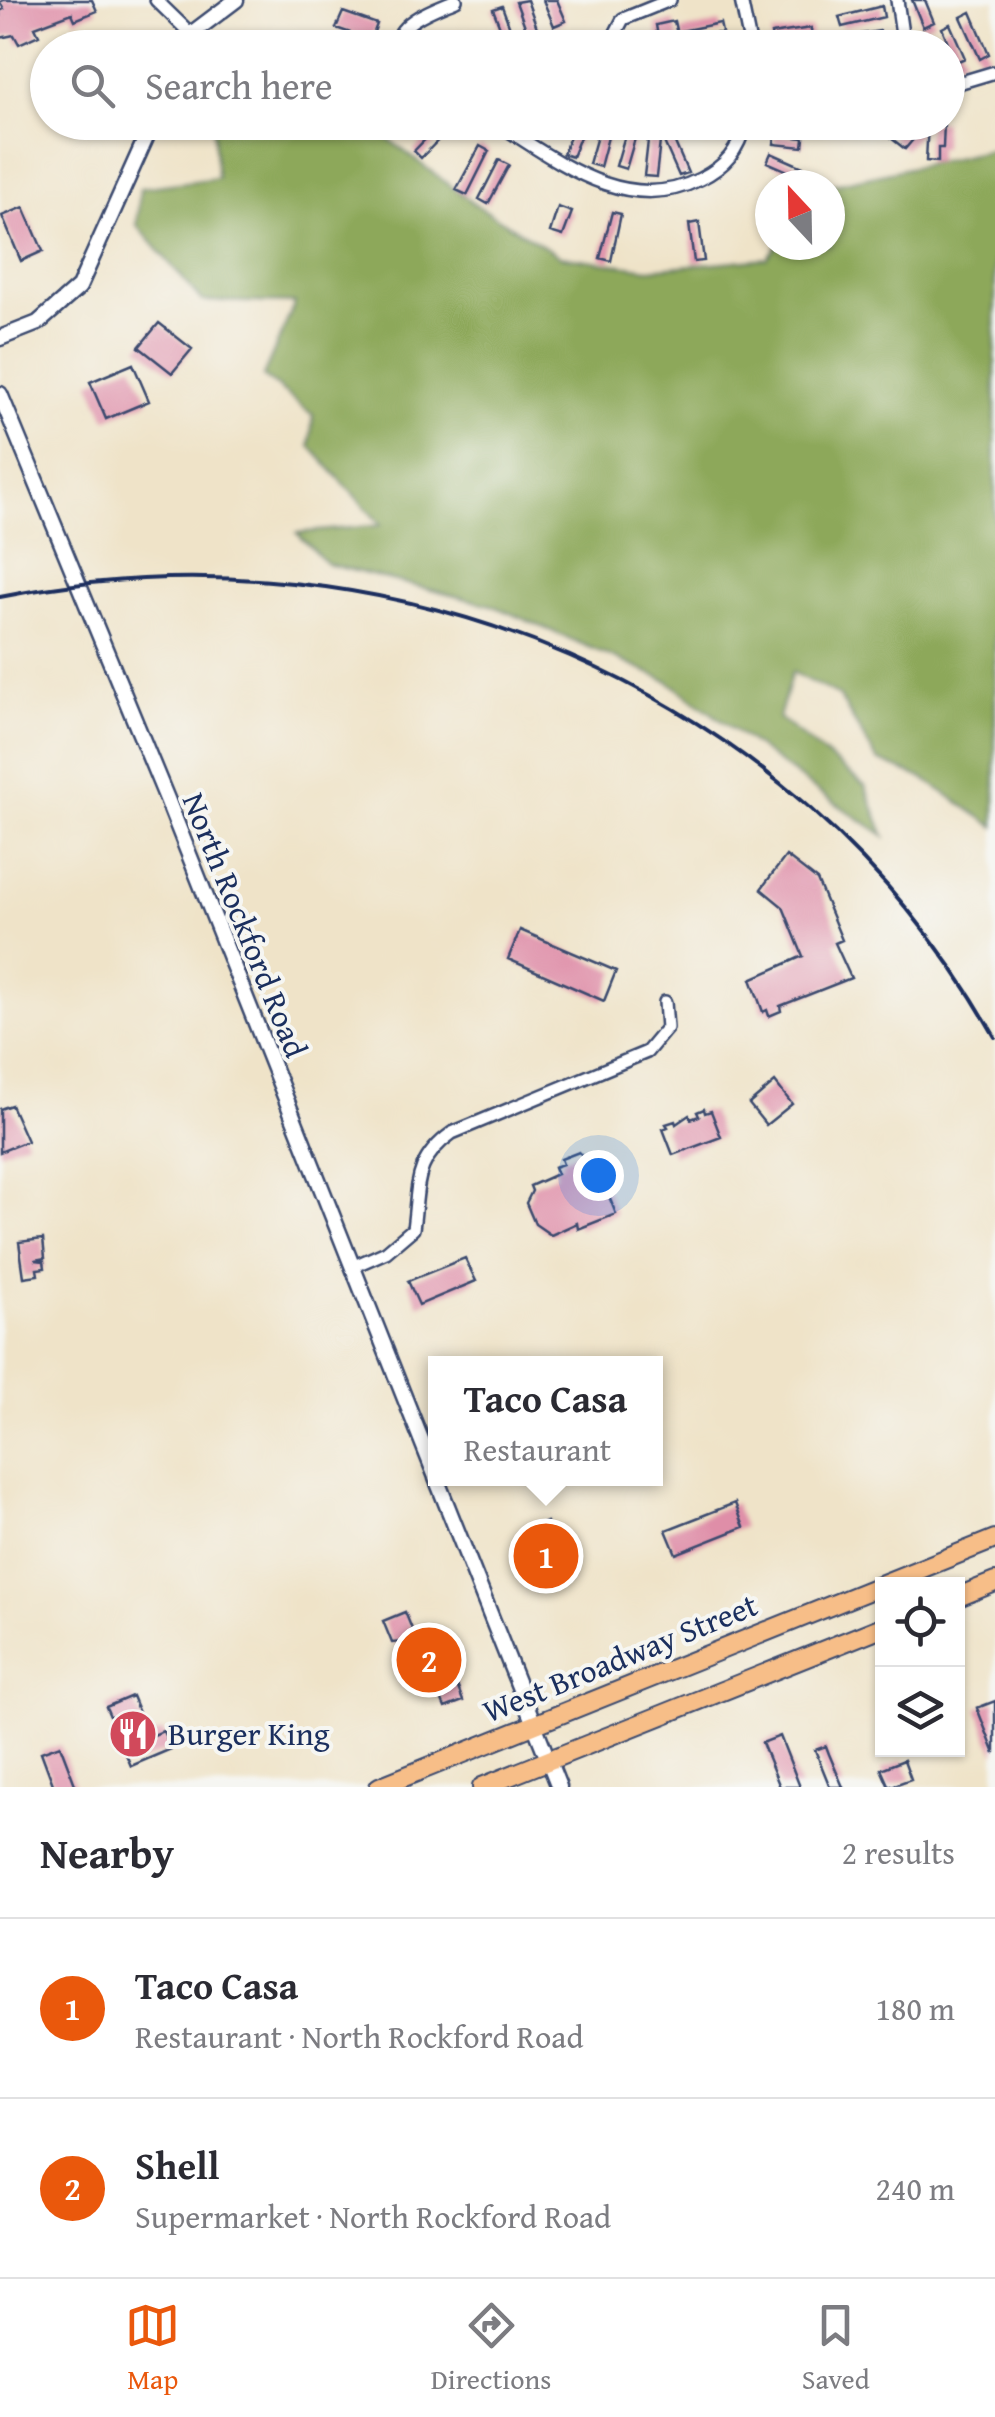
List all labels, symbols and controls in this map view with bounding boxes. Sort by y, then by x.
search box [30,30,965,140]
text: Search here [145,57,333,113]
icon: search [65,58,120,113]
north arrow [755,170,845,260]
street label: North Rockford Road [171,785,320,1064]
your location [573,1150,624,1201]
popup [428,1356,663,1486]
text: Taco Casa [464,1370,627,1426]
text: Restaurant [464,1426,611,1473]
pin: 1 [514,1518,578,1594]
map controls [875,1577,965,1757]
button: locate [875,1577,965,1667]
street label: West Broadway Street [475,1581,764,1734]
pin: 2 [396,1622,462,1698]
button: layers [875,1667,965,1757]
restaurant icon: Burger King [107,1708,159,1760]
place label: Burger King [168,1710,330,1757]
text: Nearby [40,1822,174,1883]
text: 2 results [842,1829,955,1876]
text: Taco Casa [135,1957,298,2013]
text: 1 [64,1985,81,2032]
text: 180 m [876,1985,955,2032]
text: Restaurant · North Rockford Road [135,2013,584,2060]
text: Shell [135,2137,220,2193]
text: 2 [64,2165,81,2212]
text: 240 m [876,2165,955,2212]
text: Supermarket · North Rockford Road [135,2193,611,2240]
tab: Map [125,2298,180,2399]
tab: Directions [431,2298,551,2399]
tab: Saved [802,2298,870,2399]

